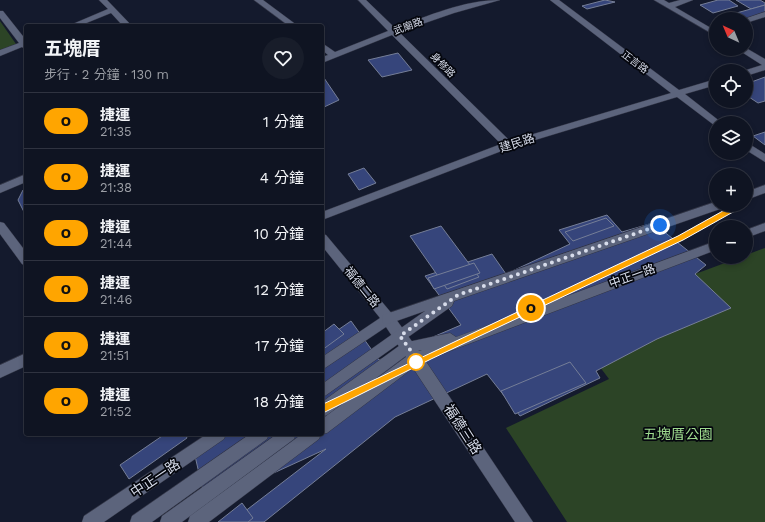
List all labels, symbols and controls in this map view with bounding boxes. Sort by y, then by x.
north arrow [709,12,753,56]
map controls [709,12,753,264]
street label: 武廟路 [392,16,424,36]
text: 五塊厝 [44,37,101,60]
button: heart [262,37,304,79]
street label: 正言路 [620,49,650,75]
street label: 身修路 [429,51,457,79]
button: locate [709,64,753,108]
text: 步行 · 2 分鐘 · 130 m [44,67,169,82]
text: 捷運 [100,106,130,124]
text: O [61,113,71,129]
text: 1 分鐘 [263,113,304,131]
button: layers [709,116,753,160]
text: 21:35 [100,124,132,139]
street label: 建民路 [498,131,536,155]
text: 捷運 [100,162,130,180]
button: + [709,168,753,212]
text: O [61,169,71,185]
text: 4 分鐘 [260,169,304,187]
text: 21:38 [100,180,132,195]
your location [650,215,670,235]
text: 捷運 [100,218,130,236]
button: − [709,220,753,264]
text: O [61,225,71,241]
text: 10 分鐘 [254,225,304,243]
text: 21:44 [100,236,132,251]
street label: 中正一路 [607,261,657,291]
street label: 福德二路 [341,264,383,310]
text: 捷運 [100,274,130,292]
text: O [61,281,71,297]
text: 12 分鐘 [254,281,304,299]
text: 21:46 [100,292,132,307]
line badge: O [518,295,544,321]
text: O [526,300,536,316]
text: 捷運 [100,330,130,348]
text: O [61,337,71,353]
text: 17 分鐘 [255,337,304,355]
text: 21:51 [100,348,129,363]
unlabelled marker [407,353,425,371]
text: 捷運 [100,386,130,404]
text: O [61,393,71,409]
text: 18 分鐘 [254,393,304,411]
street label: 福德三路 [441,401,485,457]
text: 21:52 [100,404,132,419]
park label: 五塊厝公園 [643,426,713,442]
street label: 中正一路 [127,456,183,500]

